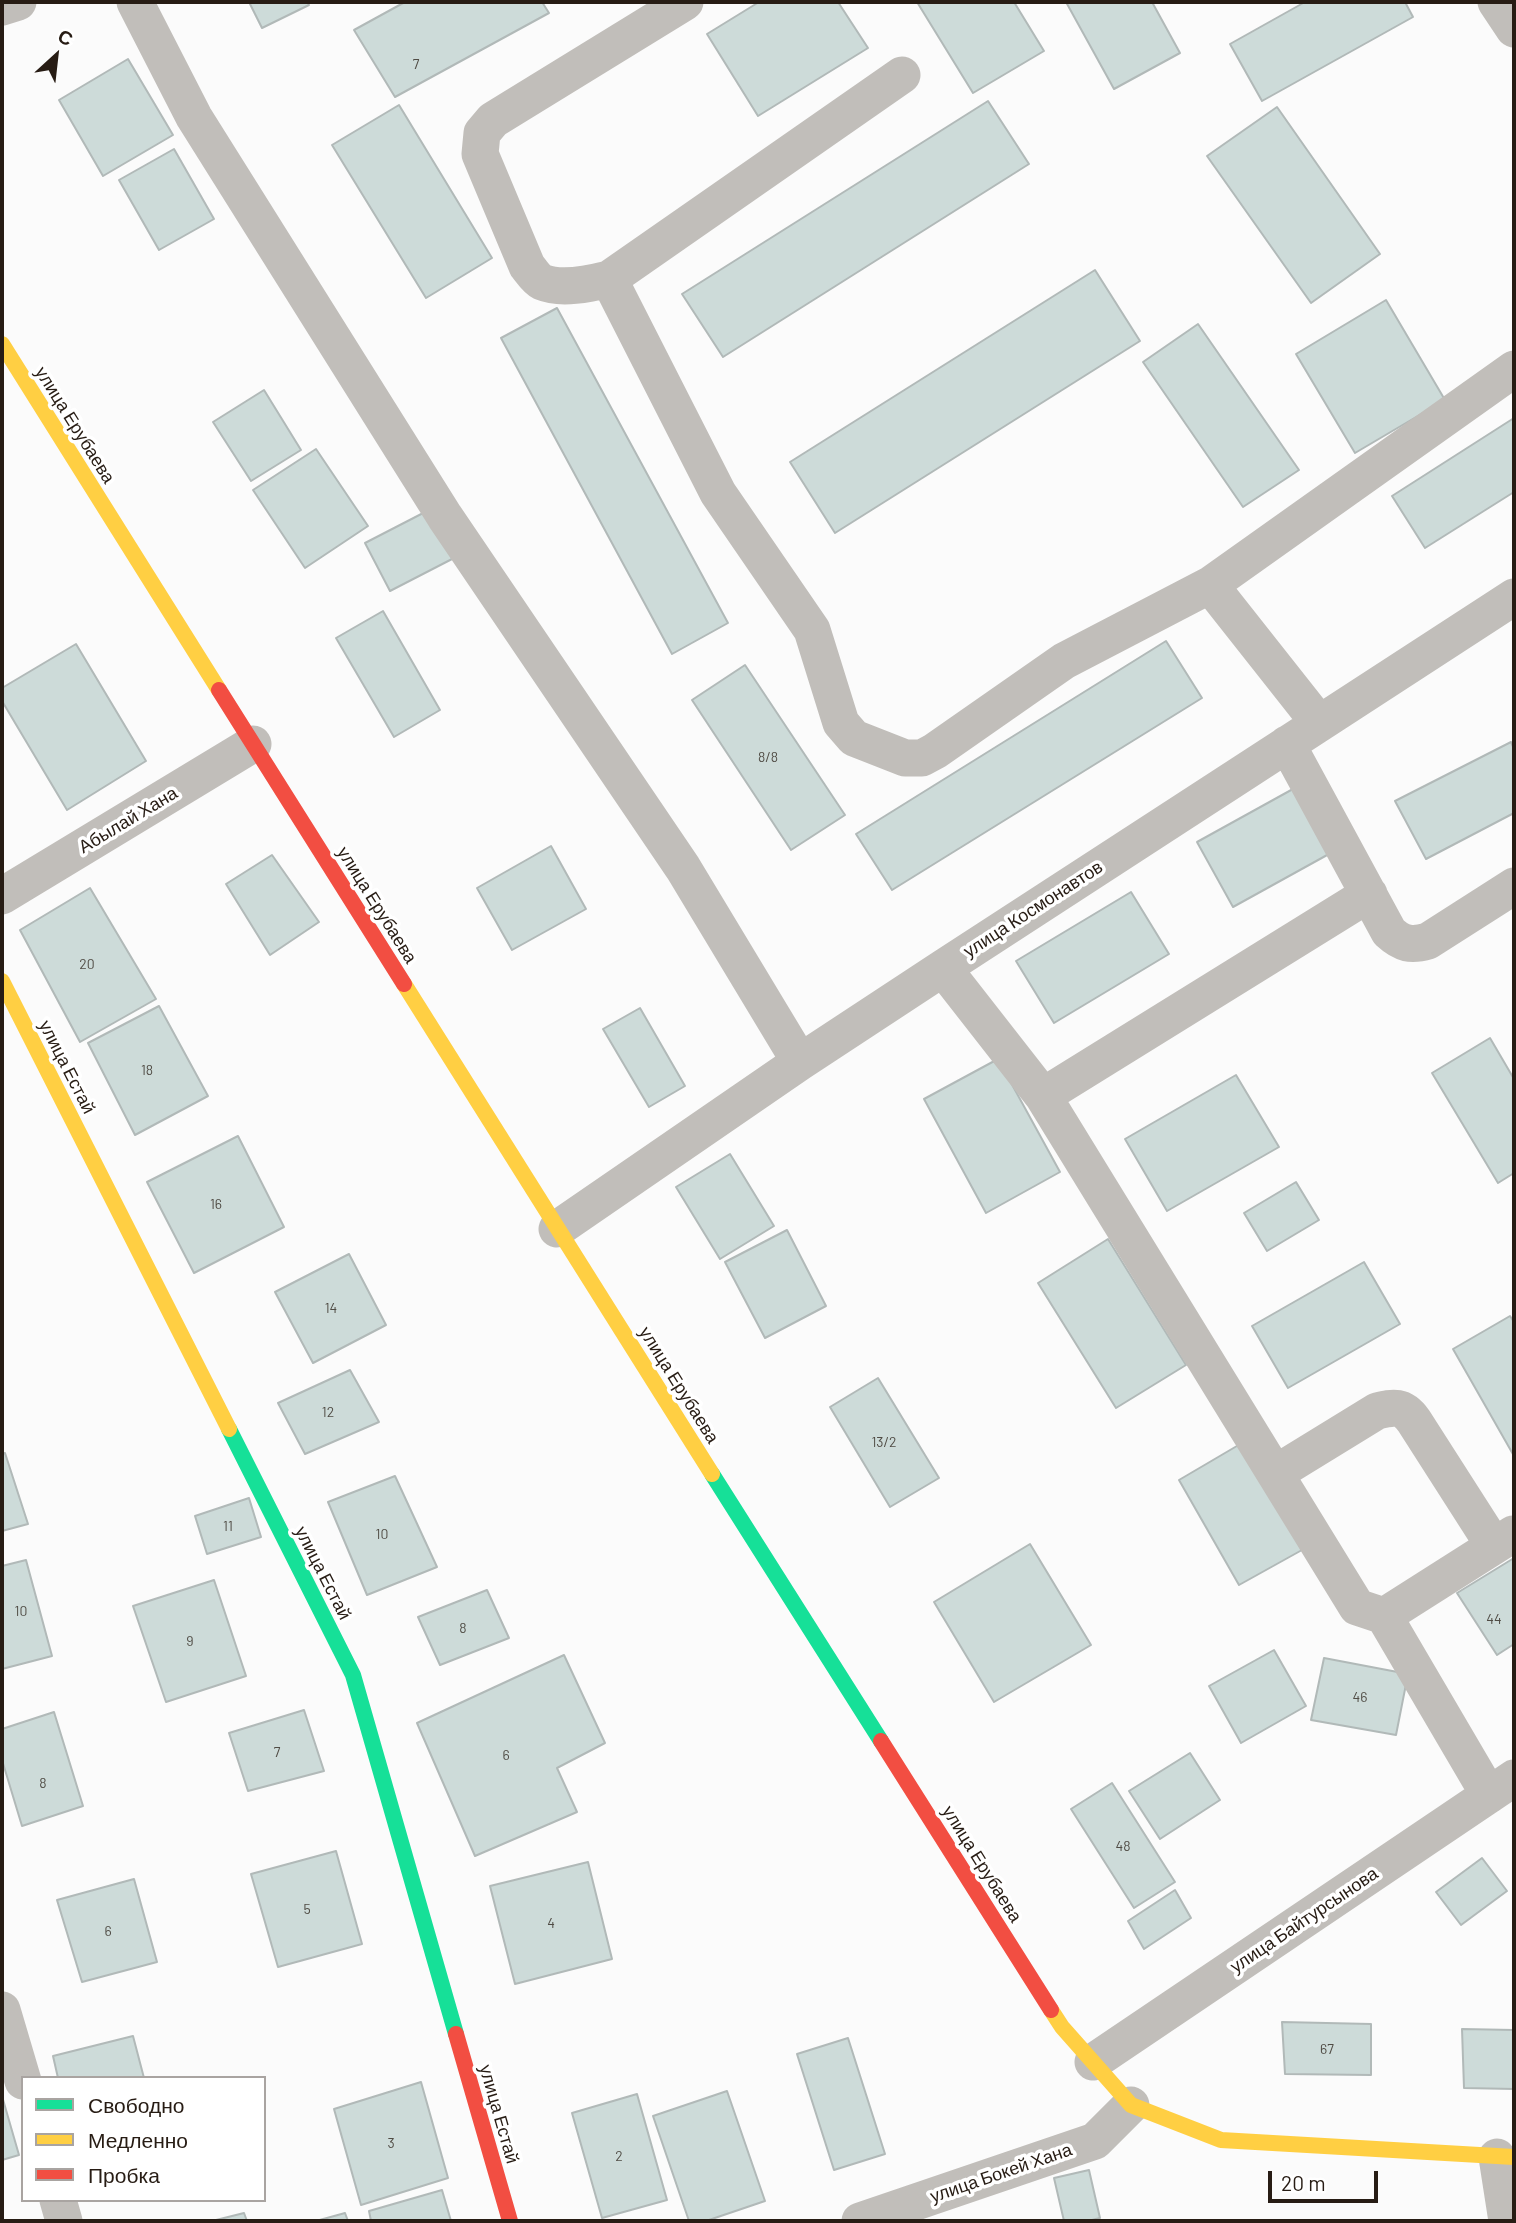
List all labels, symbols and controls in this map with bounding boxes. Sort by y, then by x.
north arrow [21,21,91,91]
text: С [54,23,77,50]
house number: 7 [413,56,419,72]
street label: улица Ерубаева [30,363,120,487]
house number: 8/8 [758,749,778,765]
street label: Абылай Хана [75,782,181,858]
street label: улица Ерубаева [332,843,422,967]
street label: улица Космонавтов [959,856,1107,962]
house number: 20 [79,956,95,972]
street label: улица Естай [34,1017,100,1117]
house number: 18 [141,1062,153,1078]
house number: 16 [210,1196,222,1212]
house number: 14 [325,1300,337,1316]
street label: улица Ерубаева [634,1323,724,1447]
house number: 12 [322,1404,334,1420]
house number: 13/2 [871,1434,897,1450]
house number: 11 [223,1518,233,1534]
street label: улица Естай [290,1523,356,1623]
house number: 10 [376,1526,388,1542]
house number: 10 [15,1603,27,1619]
house number: 44 [1486,1611,1502,1627]
house number: 8 [459,1620,467,1636]
house number: 9 [186,1633,194,1649]
house number: 46 [1353,1689,1367,1705]
house number: 7 [274,1744,280,1760]
house number: 6 [502,1747,510,1763]
house number: 8 [39,1775,47,1791]
street label: улица Ерубаева [937,1802,1027,1926]
house number: 48 [1115,1838,1131,1854]
street label: улица Байтурсынова [1226,1863,1382,1977]
house number: 5 [303,1901,311,1917]
house number: 4 [547,1915,555,1931]
house number: 6 [104,1923,112,1939]
house number: 67 [1320,2041,1334,2057]
street label: улица Естай [475,2062,523,2166]
legend [21,2076,266,2202]
text: Свободно [88,2092,185,2117]
text: Медленно [88,2127,188,2152]
house number: 3 [387,2135,395,2151]
street label: улица Бокей Хана [927,2139,1075,2207]
house number: 2 [615,2148,623,2164]
scale bar [1271,2156,1381,2200]
text: Пробка [88,2162,160,2187]
text: 20 m [1281,2170,1326,2195]

